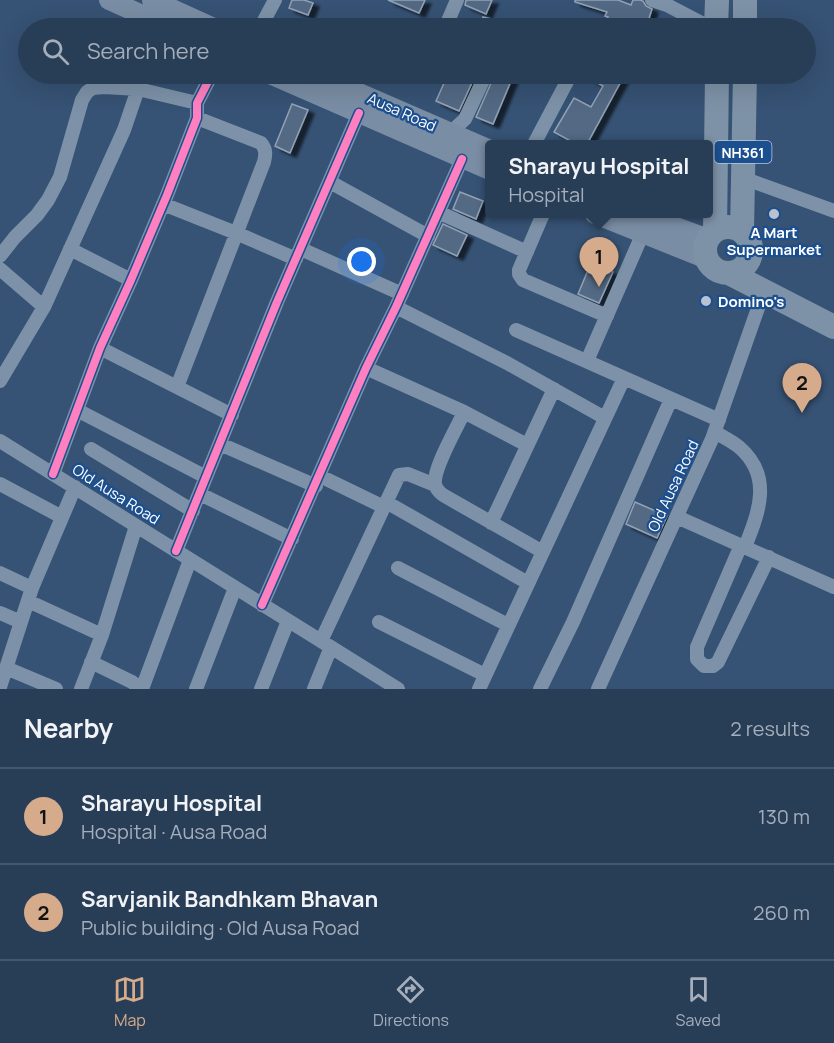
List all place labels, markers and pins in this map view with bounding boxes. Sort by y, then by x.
marker: A Mart Supermarket [767,207,781,221]
place label: A Mart Supermarket [726,222,822,260]
pin: 1 [580,238,618,287]
place label: Domino's [718,291,784,312]
marker: Domino's [699,294,713,308]
pin: 2 [782,364,822,413]

